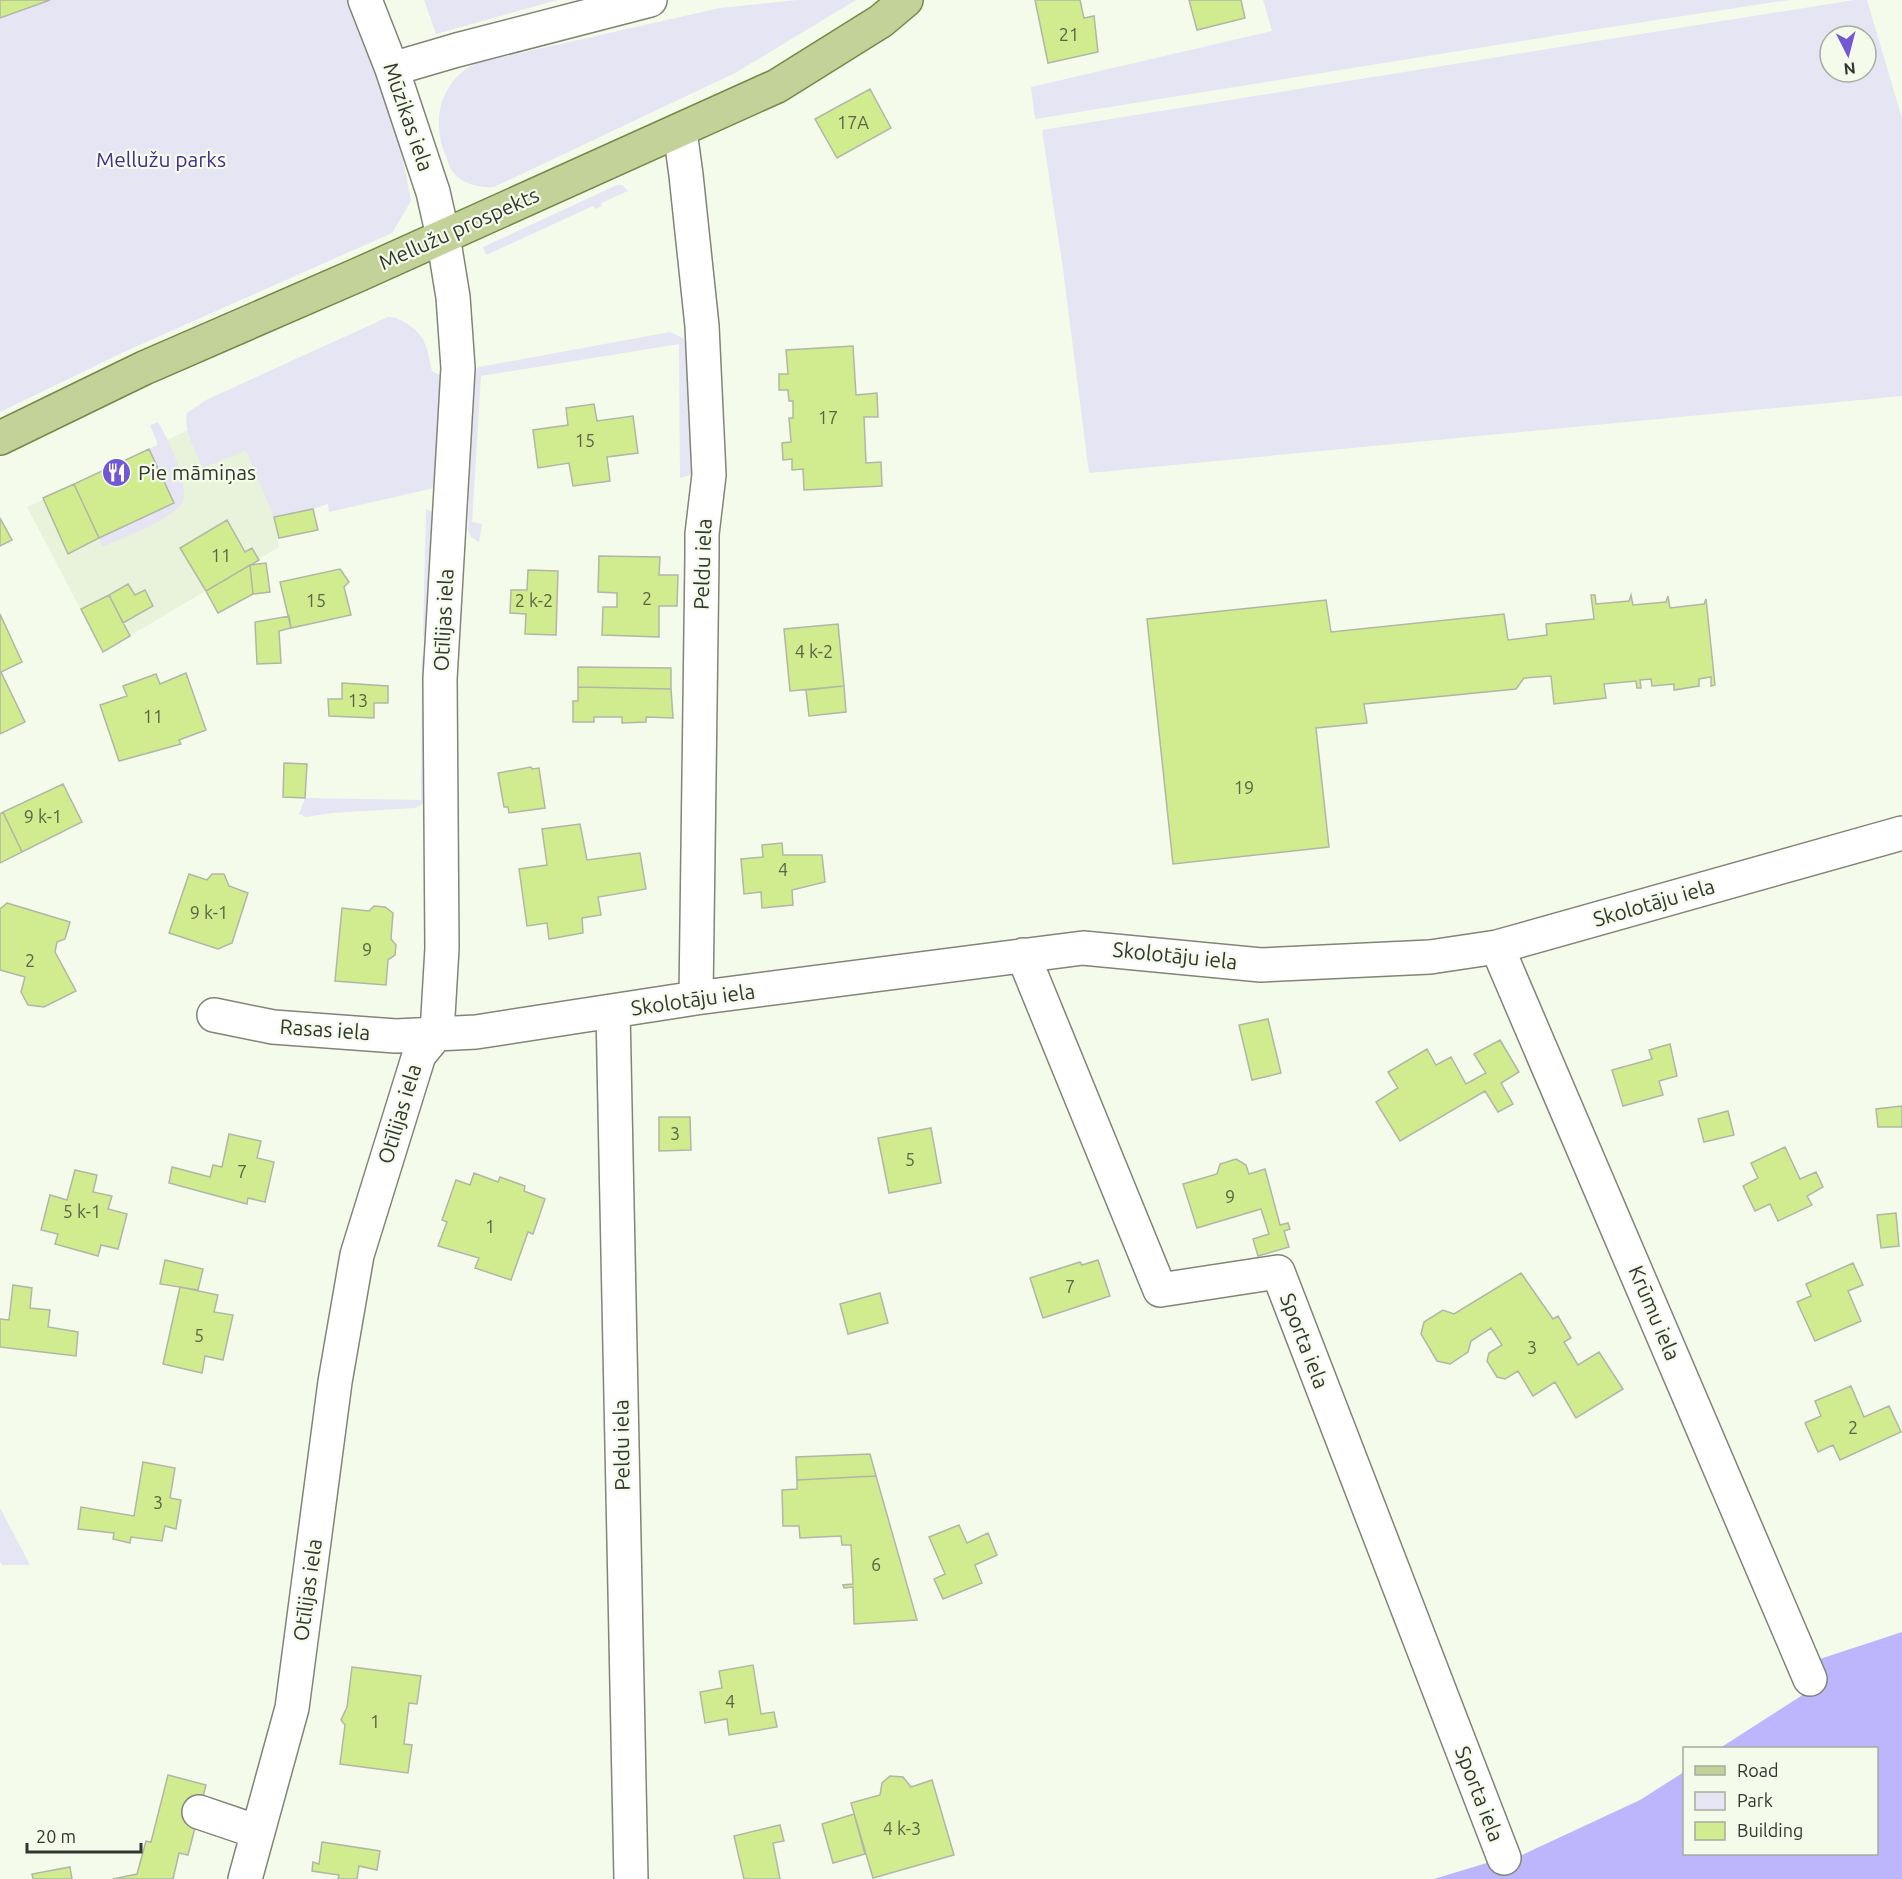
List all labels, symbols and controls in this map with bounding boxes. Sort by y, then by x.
house number: 21 [1059,24,1079,44]
north arrow [1818,24,1878,84]
street label: Mūzikas iela [379,59,439,174]
text: N [1843,59,1856,78]
house number: 17A [837,112,869,132]
park label: Mellužu parks [96,147,226,171]
street label: Mellužu prospekts [375,182,542,274]
house number: 17 [818,407,838,427]
house number: 15 [575,430,595,450]
restaurant icon: Pie māmiņas [101,457,133,489]
place label: Pie māmiņas [138,460,256,484]
street label: Peldu iela [688,518,716,610]
house number: 11 [211,545,231,565]
street label: Otīlijas iela [428,568,458,672]
house number: 2 [642,588,652,608]
house number: 15 [306,590,326,610]
house number: 2 k-2 [515,590,553,610]
house number: 4 k-2 [795,641,833,661]
house number: 13 [348,690,368,710]
house number: 11 [143,706,163,726]
house number: 19 [1234,777,1254,797]
house number: 9 k-1 [24,806,62,826]
house number: 4 [778,859,788,879]
street label: Skolotāju iela [1590,873,1717,931]
house number: 9 k-1 [190,902,228,922]
street label: Skolotāju iela [1112,937,1239,973]
house number: 9 [362,939,372,959]
house number: 2 [25,950,35,970]
street label: Skolotāju iela [629,978,757,1020]
street label: Rasas iela [279,1014,371,1044]
street label: Otīlijas iela [372,1061,426,1167]
house number: 3 [670,1123,680,1143]
house number: 5 [905,1149,915,1169]
house number: 7 [237,1161,247,1181]
house number: 9 [1225,1186,1235,1206]
house number: 5 k-1 [63,1201,101,1221]
house number: 1 [485,1216,495,1236]
street label: Krūmu iela [1624,1262,1686,1364]
house number: 7 [1065,1276,1075,1296]
street label: Sporta iela [1276,1289,1334,1392]
house number: 5 [194,1325,204,1345]
house number: 3 [1527,1337,1537,1357]
street label: Peldu iela [608,1399,634,1491]
house number: 2 [1848,1417,1858,1437]
house number: 3 [153,1492,163,1512]
street label: Otīlijas iela [288,1537,326,1643]
house number: 6 [871,1554,881,1574]
house number: 4 [725,1691,735,1711]
house number: 1 [370,1711,380,1731]
street label: Sporta iela [1451,1742,1509,1845]
legend [1683,1747,1878,1855]
text: Road [1737,1760,1779,1780]
text: Park [1737,1790,1773,1810]
scale bar [27,1816,141,1854]
house number: 4 k-3 [883,1818,921,1838]
text: Building [1737,1820,1803,1840]
text: 20 m [36,1826,76,1846]

